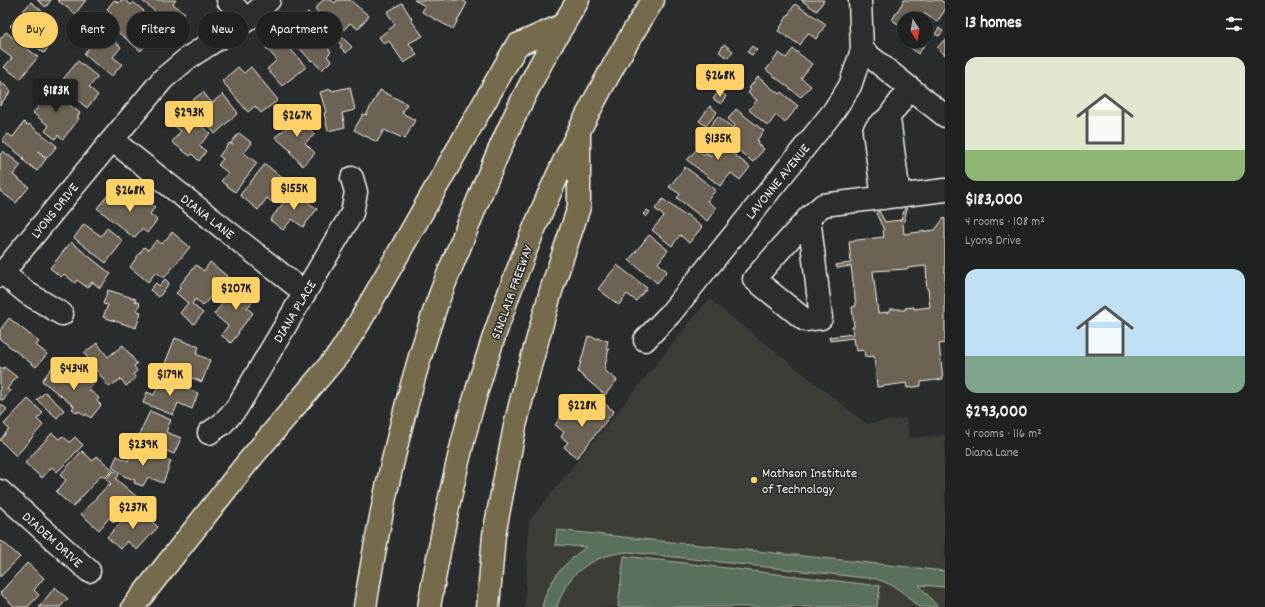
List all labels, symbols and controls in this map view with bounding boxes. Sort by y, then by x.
chip: Buy [12,12,58,48]
chip: Rent [66,12,119,48]
chip: Filters [127,12,190,48]
chip: New [198,12,248,48]
chip: Apartment [256,12,342,48]
north arrow [897,12,933,48]
map controls [897,12,933,48]
text: 13 homes [965,12,1022,36]
icon: filters [1223,13,1245,35]
pin: $268K [692,64,748,98]
text: $268K [705,67,735,86]
pin: $183K [28,79,84,113]
text: $183K [43,82,69,101]
icon: home [1069,83,1141,155]
pin: $293K [161,101,217,135]
text: $293K [174,104,204,123]
pin: $267K [269,104,325,138]
text: $267K [282,107,312,126]
pin: $135K [690,127,746,161]
text: $135K [704,130,732,149]
street label: LAVONNE AVENUE [742,140,816,224]
pin: $155K [266,177,322,211]
street label: LYONS DRIVE [27,179,85,243]
pin: $268K [102,179,158,213]
text: $155K [280,180,308,199]
text: $268K [115,182,145,201]
text: $183,000 [965,189,1023,213]
street label: DIANA LANE [176,190,238,245]
text: 4 rooms · 108 m² [965,213,1045,232]
text: Lyons Drive [965,232,1021,251]
street label: SINCLAIR FREEWAY [487,242,539,342]
street label: DIANA PLACE [269,276,323,347]
pin: $207K [208,277,264,311]
text: $207K [221,280,251,299]
icon: home [1069,295,1141,367]
pin: $434K [46,357,102,391]
text: $434K [59,360,89,379]
pin: $179K [142,363,198,397]
text: $179K [157,366,183,385]
pin: $228K [554,394,610,428]
text: $228K [567,397,597,416]
text: $293,000 [965,401,1027,425]
text: 4 rooms · 116 m² [965,425,1042,444]
pin: $239K [115,433,171,467]
text: $239K [128,436,158,455]
text: Diana Lane [965,444,1018,463]
place label: Mathson Institute of Technology [762,464,857,500]
marker: Mathson Institute of Technology [749,475,759,485]
pin: $237K [105,496,161,530]
text: $237K [118,499,148,518]
street label: DIADEM DRIVE [17,508,87,574]

